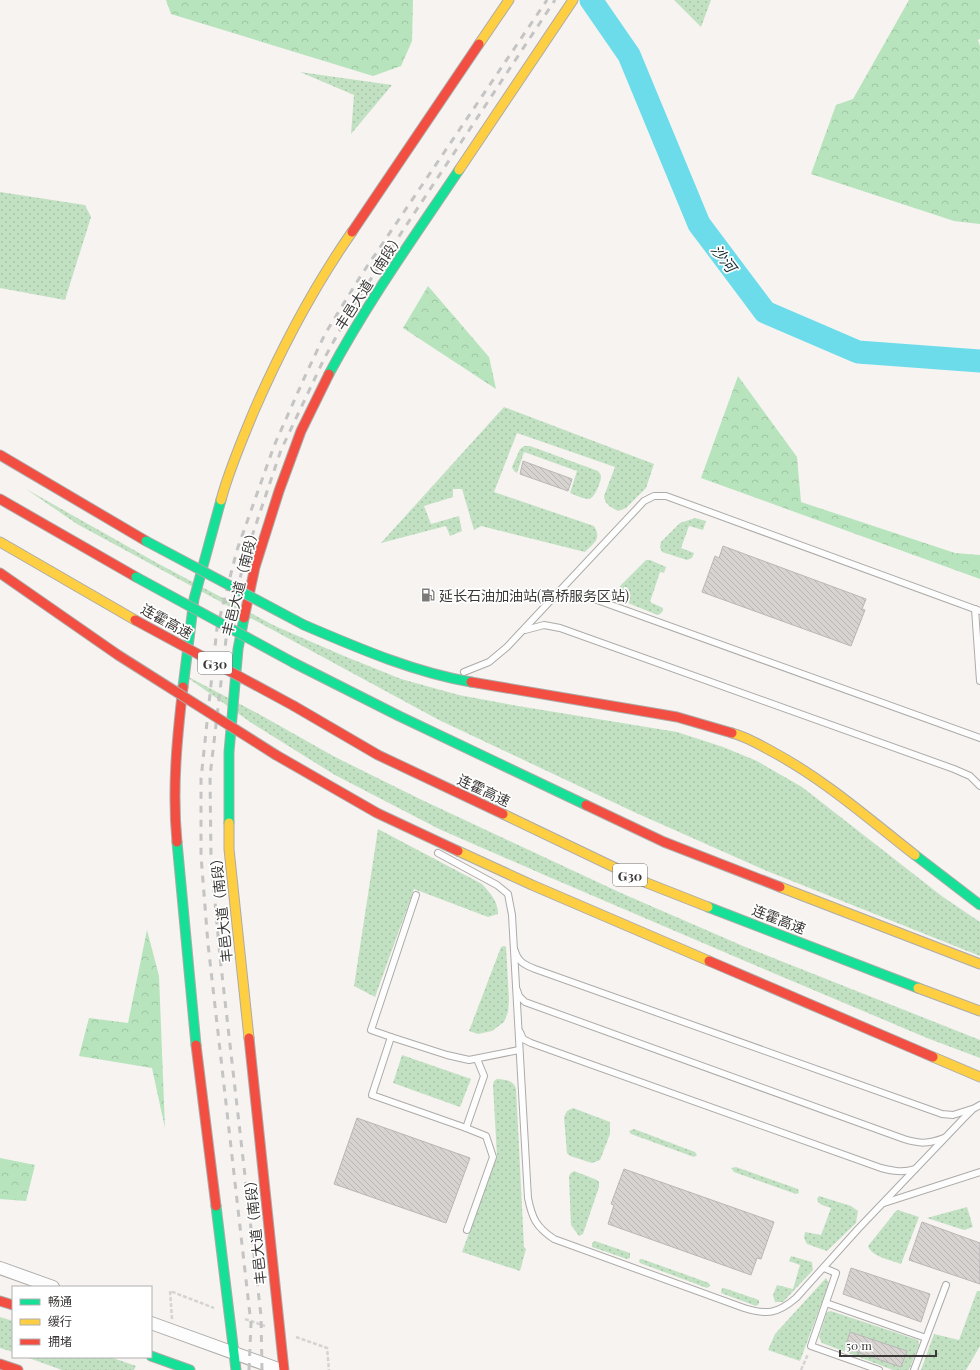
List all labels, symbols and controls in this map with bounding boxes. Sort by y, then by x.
street label: 丰邑大道（南段） [331,229,407,333]
water label: 沙河 [707,240,743,278]
street label: 丰邑大道（南段） [217,524,263,638]
place label: 延长石油加油站(高桥服务区站) [439,586,629,605]
fuel station icon: 延长石油加油站(高桥服务区站) [420,587,436,603]
street label: 连霍高速 [138,599,196,643]
road number: G30 [198,652,232,674]
street label: 连霍高速 [455,770,513,810]
street label: 丰邑大道（南段） [206,850,236,964]
road number: G30 [613,864,647,886]
street label: 连霍高速 [749,900,809,938]
street label: 丰邑大道（南段） [240,1172,270,1286]
legend [12,1286,152,1358]
text: 畅通 [48,1293,72,1309]
text: 缓行 [48,1313,72,1329]
scale bar [840,1332,936,1358]
text: 拥堵 [48,1333,72,1349]
text: 50 m [846,1337,872,1353]

